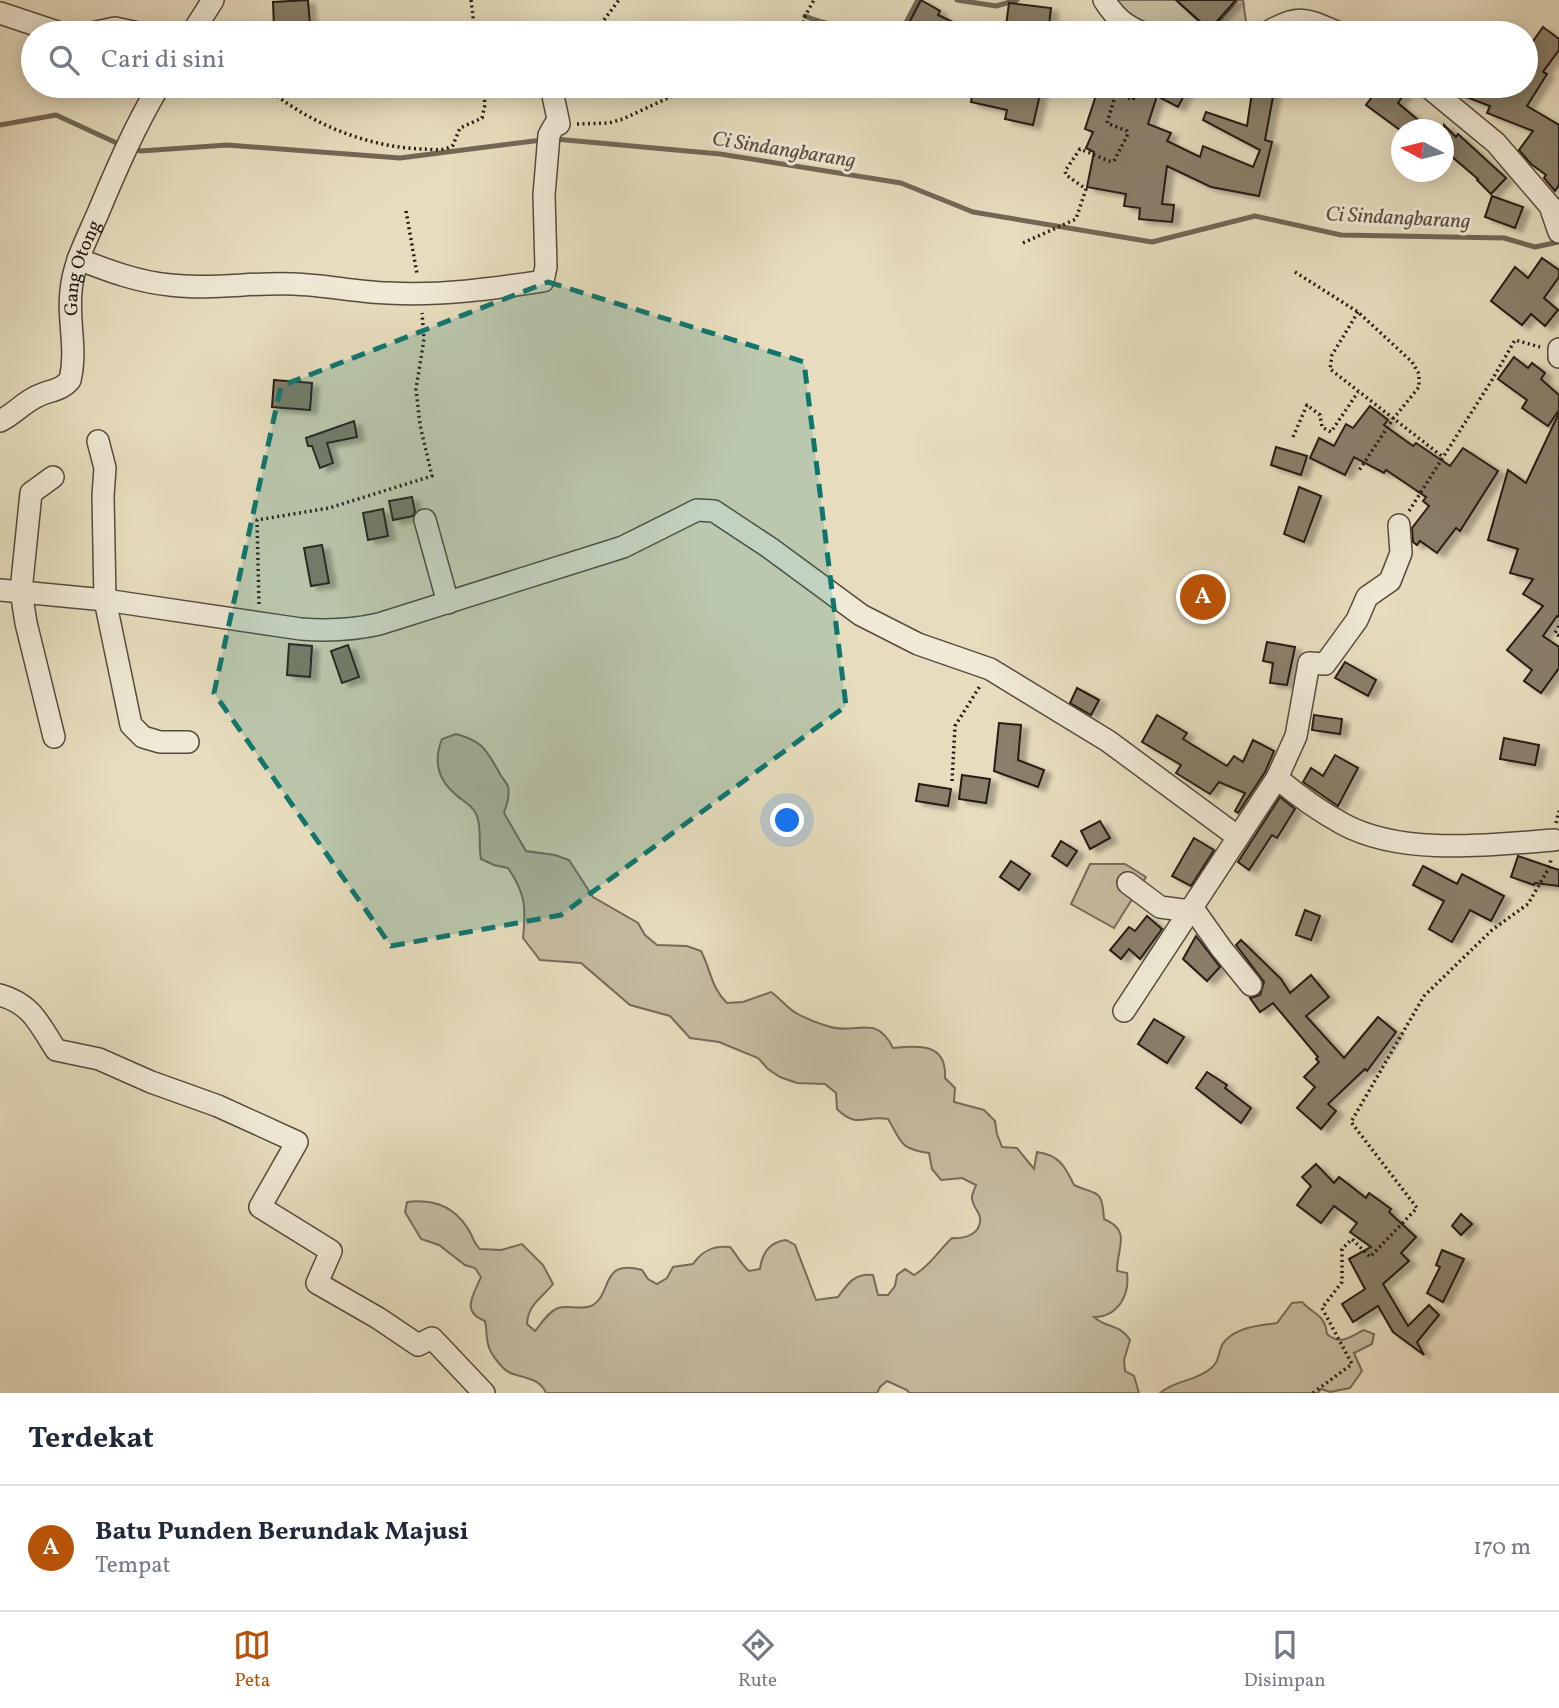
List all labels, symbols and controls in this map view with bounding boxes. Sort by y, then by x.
search box [21,21,1538,98]
icon: search [45,41,83,79]
text: Cari di sini [101,42,225,78]
north arrow [1391,119,1454,182]
water label: Ci Sindangbarang [710,125,858,176]
water label: Ci Sindangbarang [1325,200,1471,237]
street label: Gang Otong [59,216,108,316]
pin: A [1180,571,1226,623]
your location [770,803,804,837]
text: Terdekat [28,1418,154,1460]
text: Batu Punden Berundak Majusi [95,1514,469,1550]
text: A [43,1532,59,1564]
text: 170 m [1473,1532,1531,1564]
text: Tempat [95,1550,170,1582]
tab: Peta [233,1626,271,1694]
tab: Rute [738,1626,777,1694]
tab: Disimpan [1244,1626,1326,1694]

